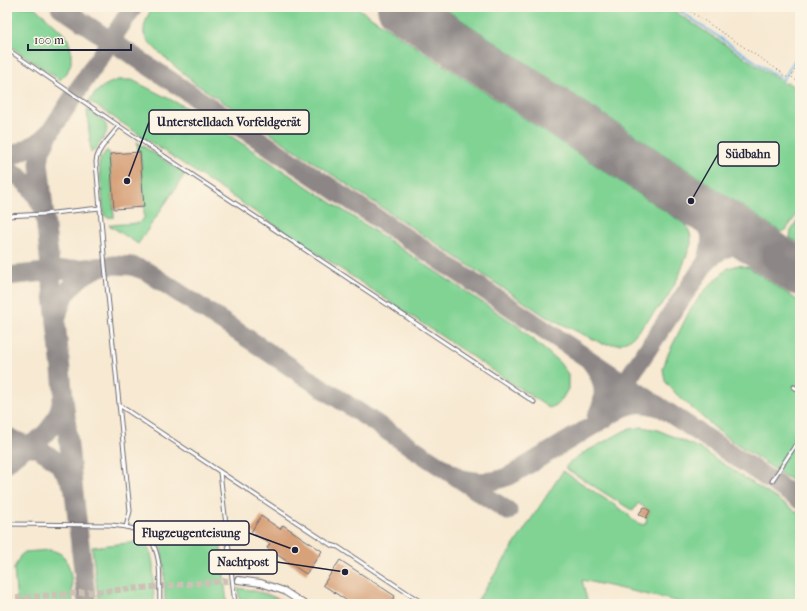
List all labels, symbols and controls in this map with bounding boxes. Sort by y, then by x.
scale bar [28,26,131,52]
text: 100 m [34,33,64,47]
callout: Unterstelldach Vorfeldgerät [149,110,309,134]
text: Unterstelldach Vorfeldgerät [156,115,302,130]
callout: Südbahn [718,142,779,166]
text: Südbahn [726,147,772,161]
callout: Flugzeugenteisung [134,521,249,545]
text: Flugzeugenteisung [141,526,241,541]
callout: Nachtpost [209,550,277,574]
text: Nachtpost [217,555,270,570]

